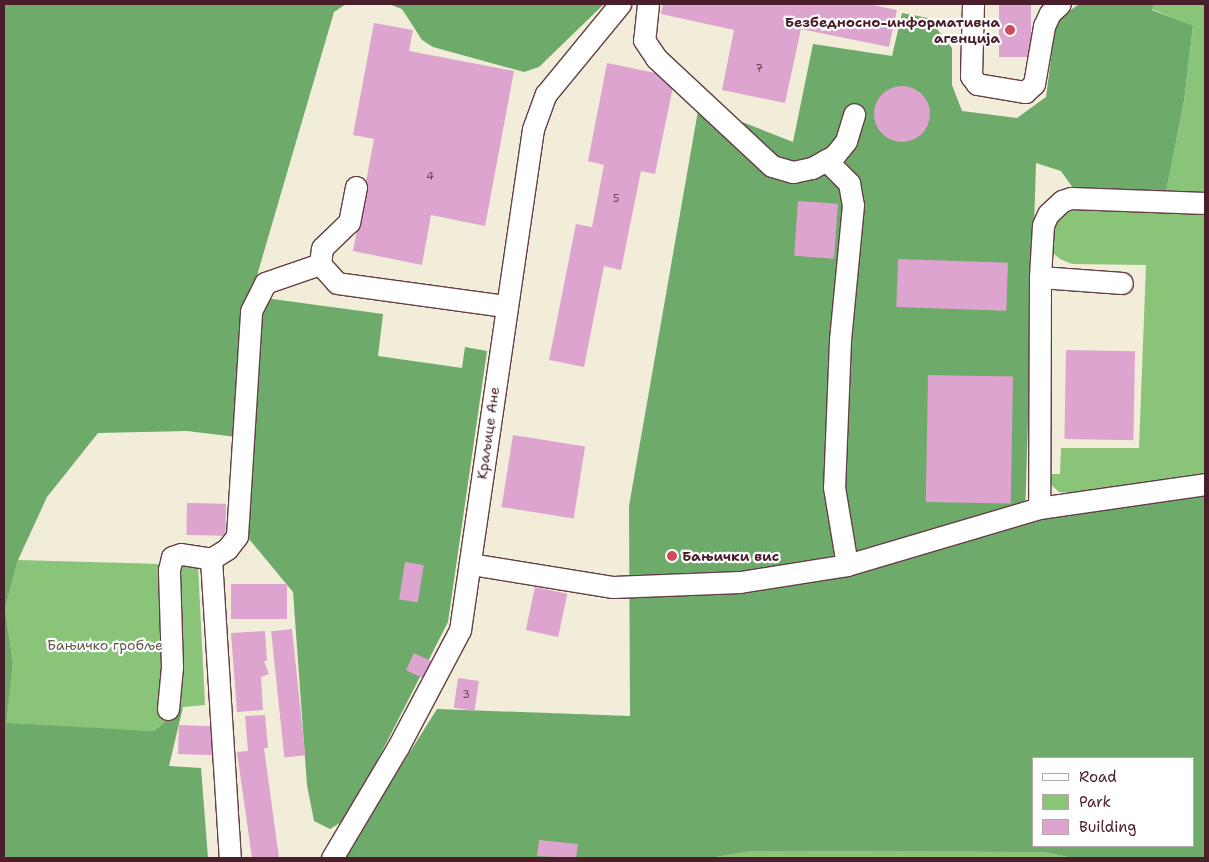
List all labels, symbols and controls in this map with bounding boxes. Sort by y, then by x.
place label: Безбедносно-информативна агенција [785,14,1000,46]
marker: Безбедносно-информативна агенција [1004,24,1016,36]
house number: 7 [755,62,763,76]
house number: 4 [426,170,434,184]
house number: 5 [613,192,619,206]
street label: Краљице Ане [473,386,503,480]
place label: Бањички вис [682,548,779,564]
marker: Бањички вис [666,550,678,562]
park label: Бањичко гробље [47,637,163,653]
house number: 3 [462,688,470,702]
legend [1032,757,1194,847]
text: Road [1079,767,1117,787]
text: Park [1079,792,1111,812]
text: Building [1079,817,1136,837]

